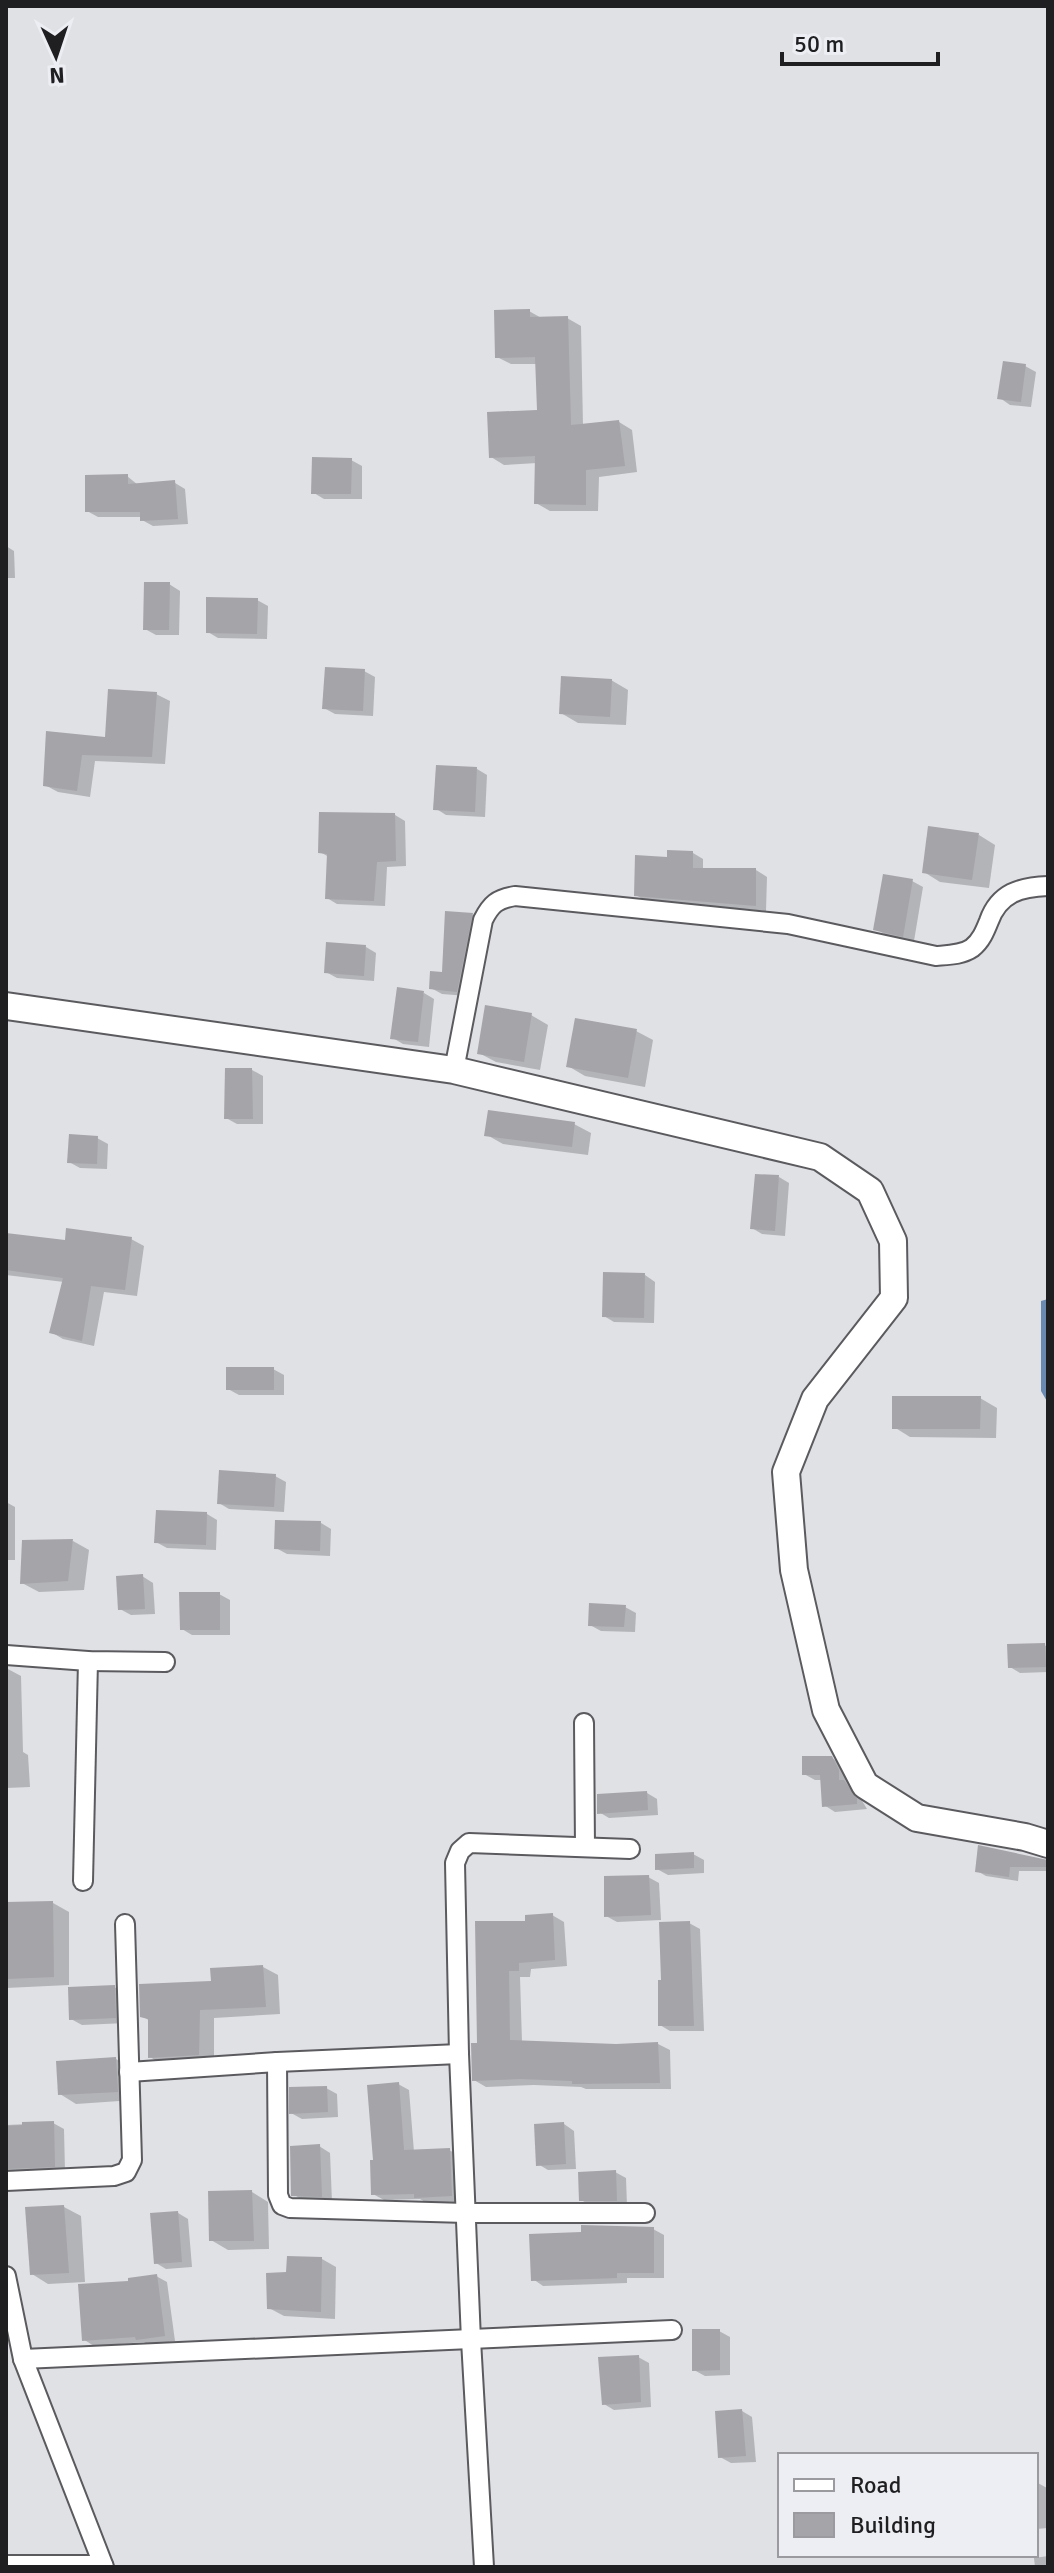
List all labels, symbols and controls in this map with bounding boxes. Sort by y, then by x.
north arrow [16,16,96,96]
scale bar [782,16,938,66]
text: 50 m [794,29,844,59]
text: N [49,62,65,89]
legend [778,2453,1038,2557]
text: Road [850,2470,901,2500]
text: Building [850,2510,936,2540]

